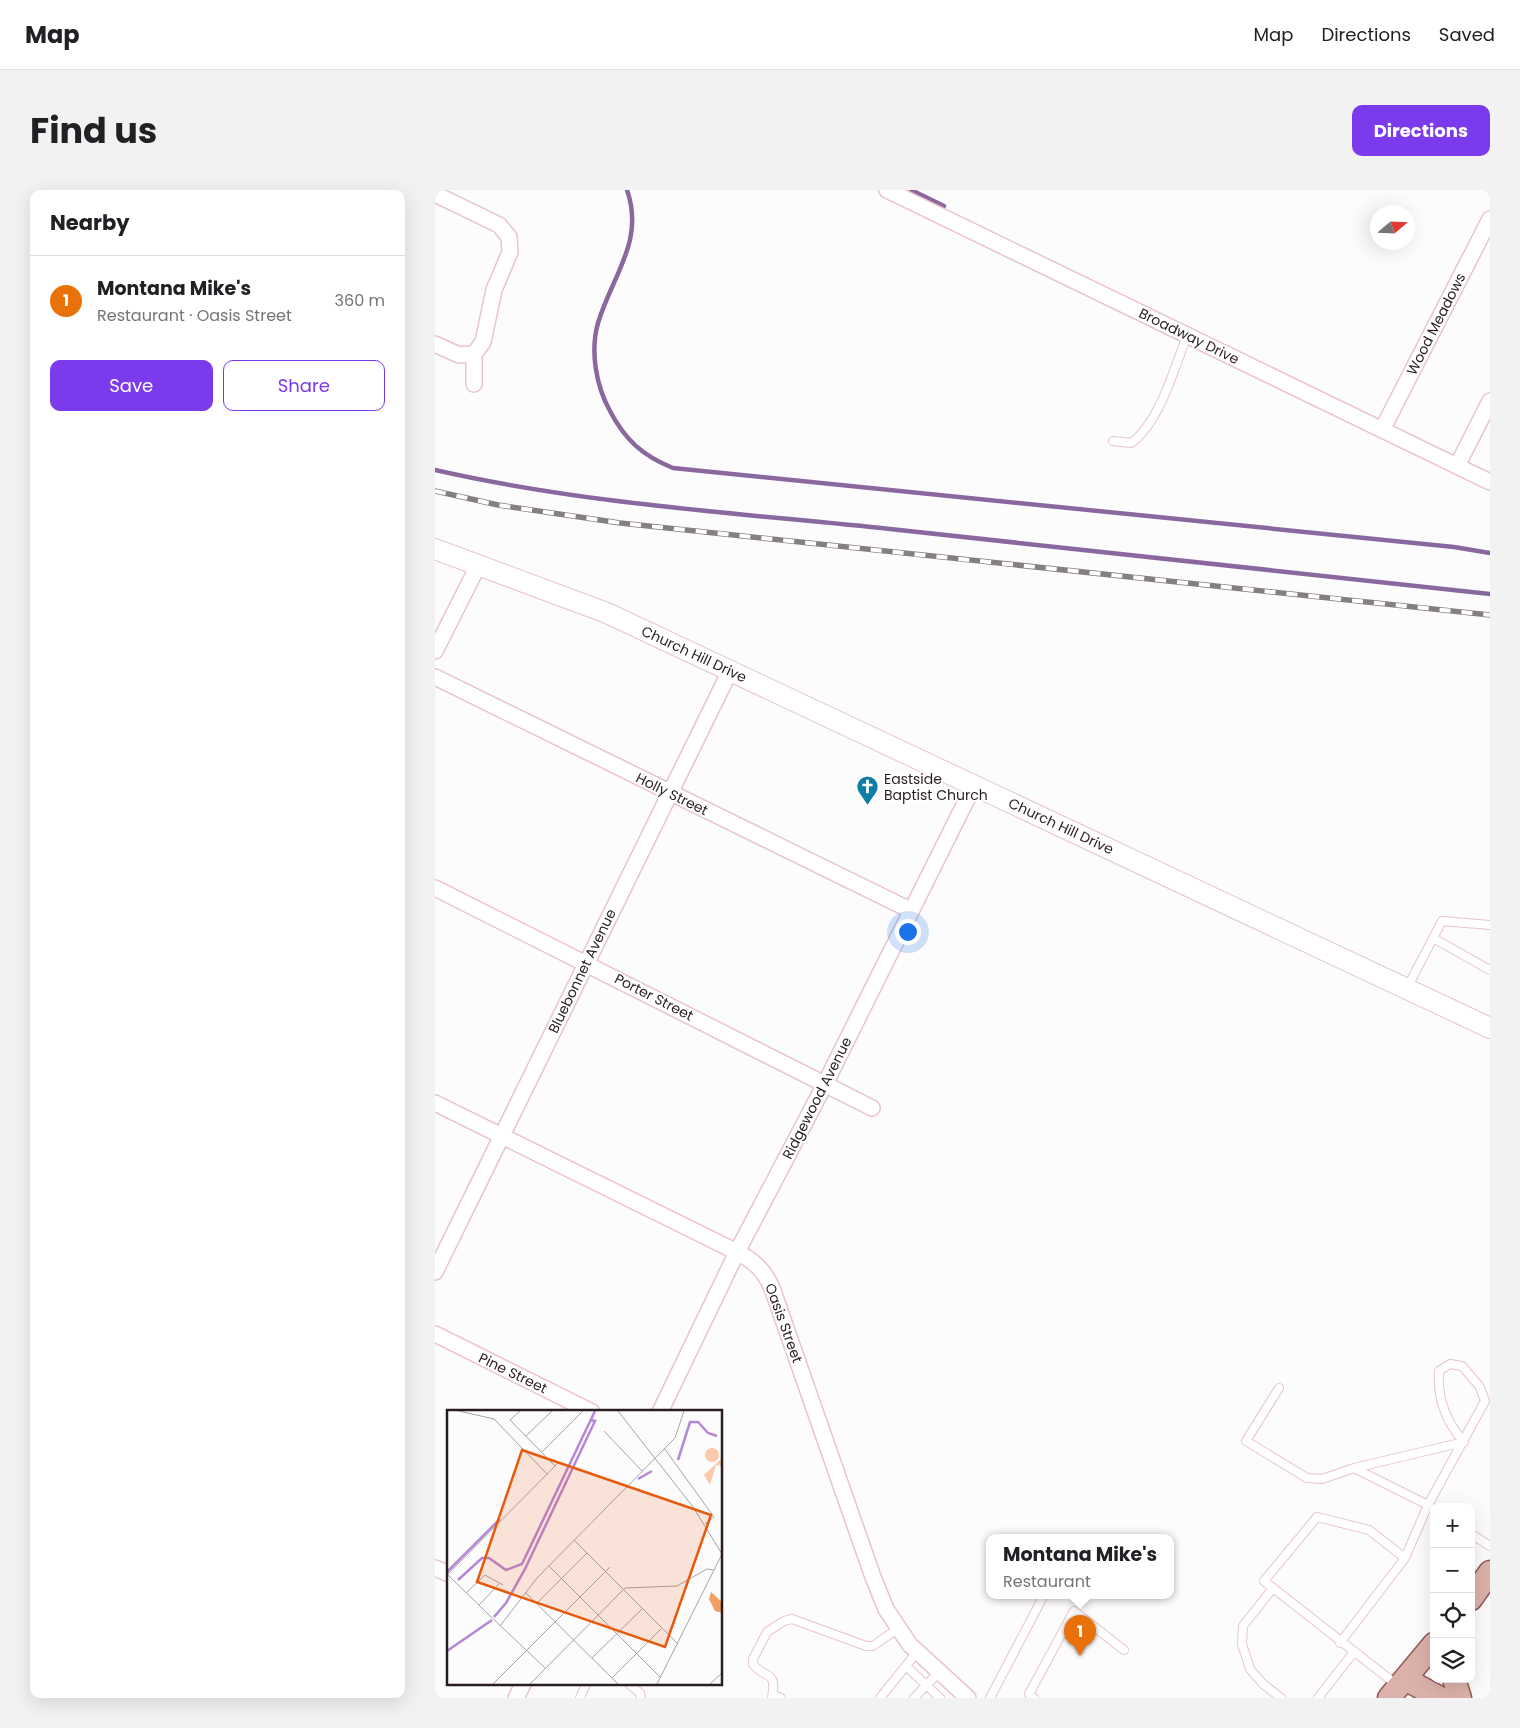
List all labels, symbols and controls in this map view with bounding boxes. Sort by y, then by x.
text: Map [25,18,80,51]
text: Map [1254,22,1293,47]
text: Directions [1321,22,1411,47]
text: Saved [1439,22,1495,47]
button: Directions [1352,105,1490,156]
text: Find us [30,106,157,155]
north arrow [1370,205,1415,250]
text: Nearby [50,208,130,237]
street label: Wood Meadows [1402,269,1470,379]
text: Montana Mike's [97,275,251,302]
text: 1 [63,289,69,312]
text: 360 m [335,289,385,312]
street label: Broadway Drive [1135,303,1243,369]
text: Restaurant · Oasis Street [97,304,292,327]
button: Save [50,360,213,411]
button: Share [223,360,385,411]
street label: Church Hill Drive [638,621,750,687]
street label: Holly Street [632,768,712,820]
place label: Eastside Baptist Church [884,769,988,805]
church icon: Eastside Baptist Church [856,775,880,806]
street label: Church Hill Drive [1005,793,1117,859]
street label: Bluebonnet Avenue [543,905,621,1037]
your location [895,919,921,945]
street label: Porter Street [611,969,697,1025]
street label: Ridgewood Avenue [778,1033,857,1163]
street label: Oasis Street [760,1280,808,1366]
street label: Pine Street [475,1348,551,1398]
inset map [447,1410,723,1686]
map controls [1430,1503,1475,1683]
button: + [1430,1503,1475,1548]
popup [986,1534,1174,1599]
text: Montana Mike's [1003,1541,1157,1568]
button: − [1430,1548,1475,1593]
text: Restaurant [1003,1570,1091,1593]
button: locate [1430,1593,1475,1638]
pin: 1 [1064,1615,1096,1656]
button: layers [1430,1638,1475,1683]

